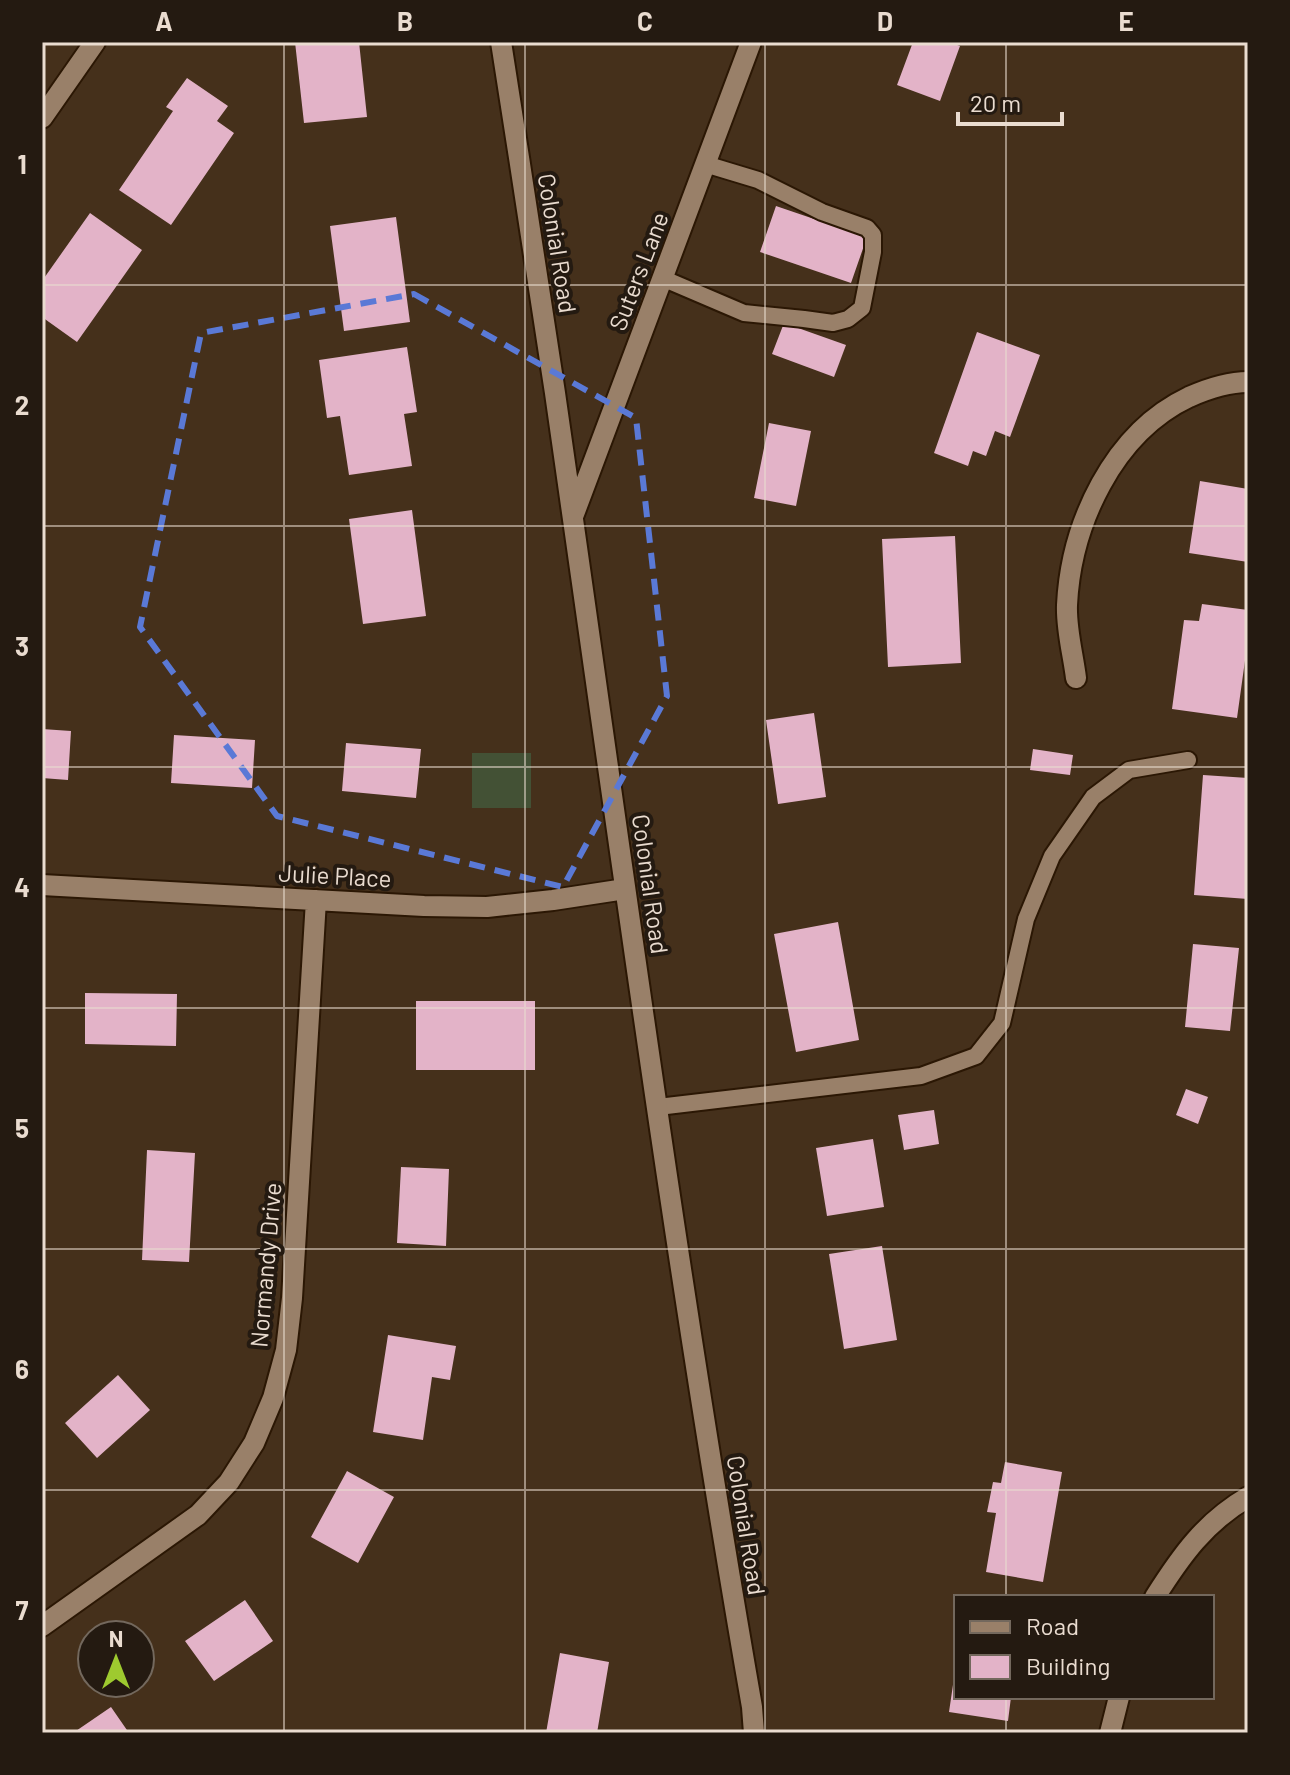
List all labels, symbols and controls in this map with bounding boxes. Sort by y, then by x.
text: A [155,5,173,36]
text: B [397,5,413,36]
text: C [637,5,653,36]
text: D [877,5,893,36]
text: E [1118,5,1134,36]
scale bar [958,76,1062,126]
text: 20 m [970,88,1021,117]
text: 1 [17,148,27,179]
street label: Colonial Road [533,171,583,315]
street label: Suters Lane [602,208,674,334]
text: 2 [15,389,29,420]
text: 3 [15,630,29,661]
street label: Colonial Road [627,812,675,956]
street label: Julie Place [278,858,392,892]
text: 4 [14,871,30,902]
text: 5 [15,1112,29,1143]
street label: Normandy Drive [243,1181,287,1349]
text: 6 [15,1353,29,1384]
street label: Colonial Road [722,1453,772,1597]
text: 7 [16,1594,29,1625]
legend [954,1595,1214,1699]
text: Road [1026,1611,1079,1640]
north arrow [76,1619,156,1699]
text: N [109,1625,123,1651]
text: Building [1026,1651,1110,1680]

